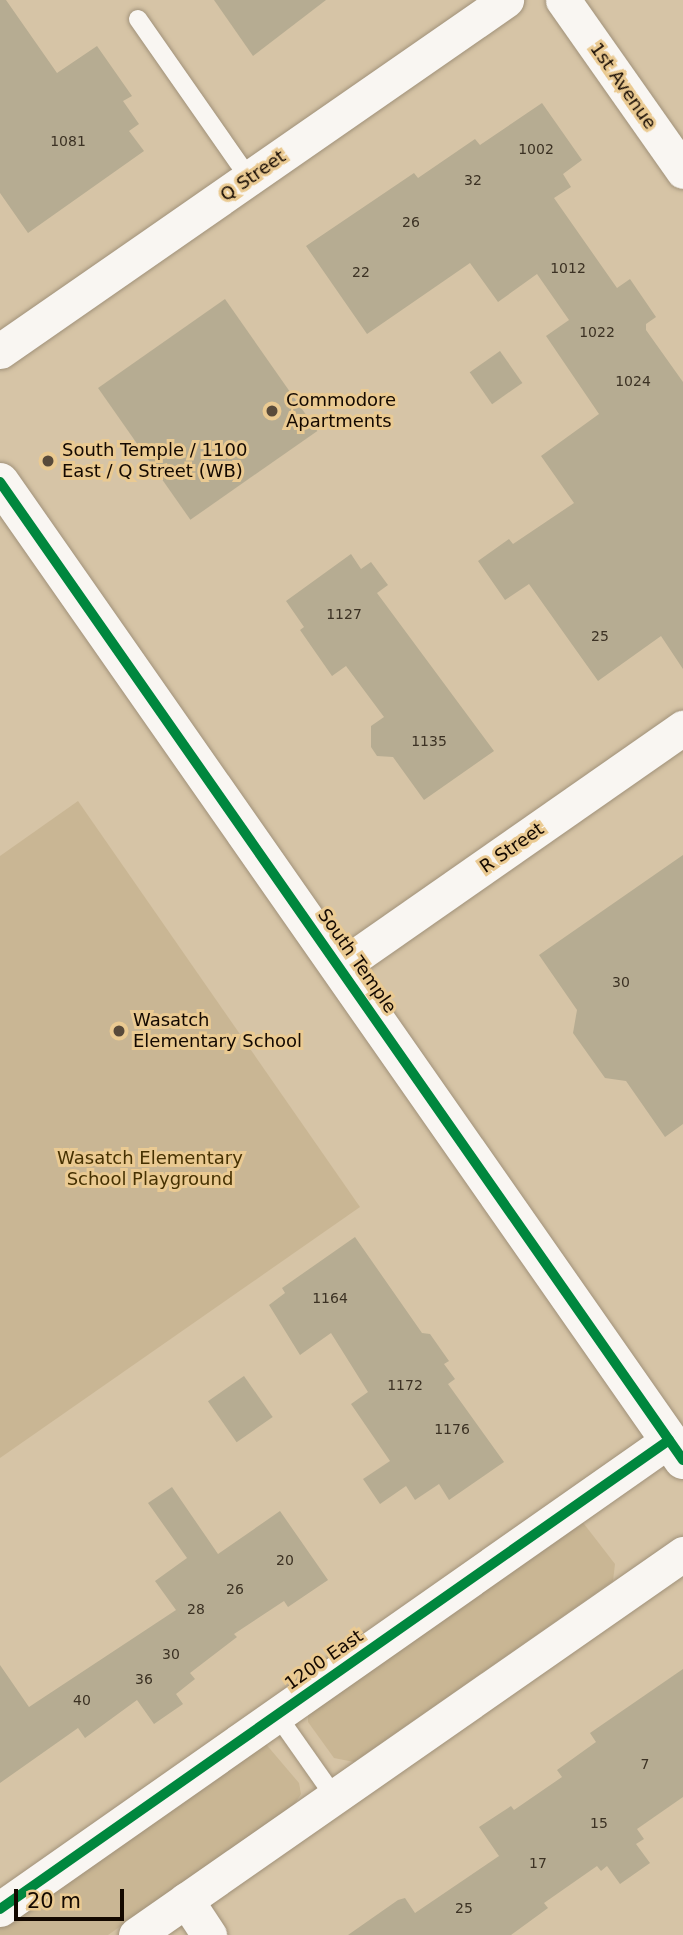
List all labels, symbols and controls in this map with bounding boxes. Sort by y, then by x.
street label: 1st Avenue [585,39,661,133]
house number: 1081 [50,133,86,149]
house number: 1002 [518,141,554,157]
street label: Q Street [216,146,290,206]
house number: 32 [464,172,482,188]
house number: 26 [402,214,420,230]
house number: 1012 [550,260,586,276]
house number: 22 [352,264,370,280]
house number: 1022 [579,324,615,340]
house number: 1024 [615,373,651,389]
place label: Commodore Apartments [286,390,396,432]
marker: Commodore Apartments [264,403,280,419]
place label: South Temple / 1100 East / Q Street (WB) [62,440,247,482]
marker: South Temple / 1100 East / Q Street (WB) [40,453,56,469]
house number: 1127 [326,606,362,622]
house number: 25 [591,628,609,644]
house number: 1135 [411,733,447,749]
street label: R Street [476,818,548,878]
street label: South Temple [313,905,401,1017]
house number: 30 [612,974,630,990]
place label: Wasatch Elementary School [133,1010,302,1052]
marker: Wasatch Elementary School [111,1023,127,1039]
park label: Wasatch Elementary School Playground [57,1148,243,1190]
house number: 1164 [312,1290,348,1306]
house number: 1172 [387,1377,423,1393]
house number: 1176 [434,1421,470,1437]
house number: 20 [276,1552,294,1568]
house number: 26 [226,1581,244,1597]
house number: 28 [187,1601,205,1617]
street label: 1200 East [281,1625,367,1695]
house number: 30 [162,1646,180,1662]
house number: 36 [135,1671,153,1687]
house number: 40 [73,1692,91,1708]
house number: 7 [641,1756,649,1772]
house number: 15 [590,1815,608,1831]
house number: 17 [529,1855,547,1871]
scale bar [18,1876,128,1920]
text: 20 m [27,1889,81,1913]
house number: 25 [455,1900,473,1916]

